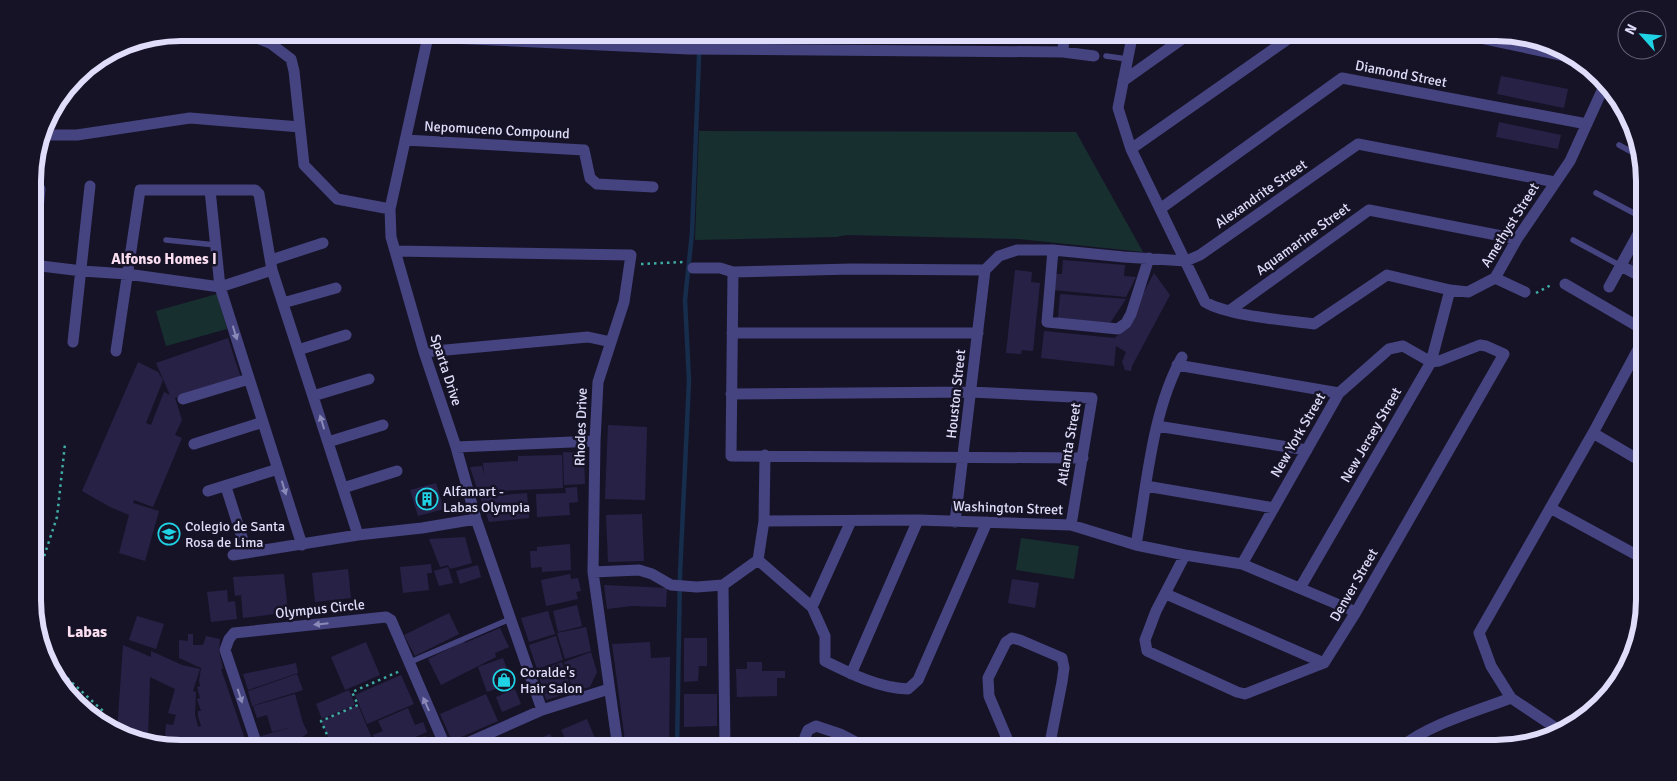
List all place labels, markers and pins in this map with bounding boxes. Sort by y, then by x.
place label: Alfamart - Labas Olympia [443,483,530,516]
building icon: Alfamart - Labas Olympia [415,487,439,511]
place label: Colegio de Santa Rosa de Lima [185,518,285,551]
school or university icon: Colegio de Santa Rosa de Lima [157,522,181,546]
place label: Coralde's Hair Salon [520,664,582,697]
shop icon: Coralde's Hair Salon [492,668,516,692]

